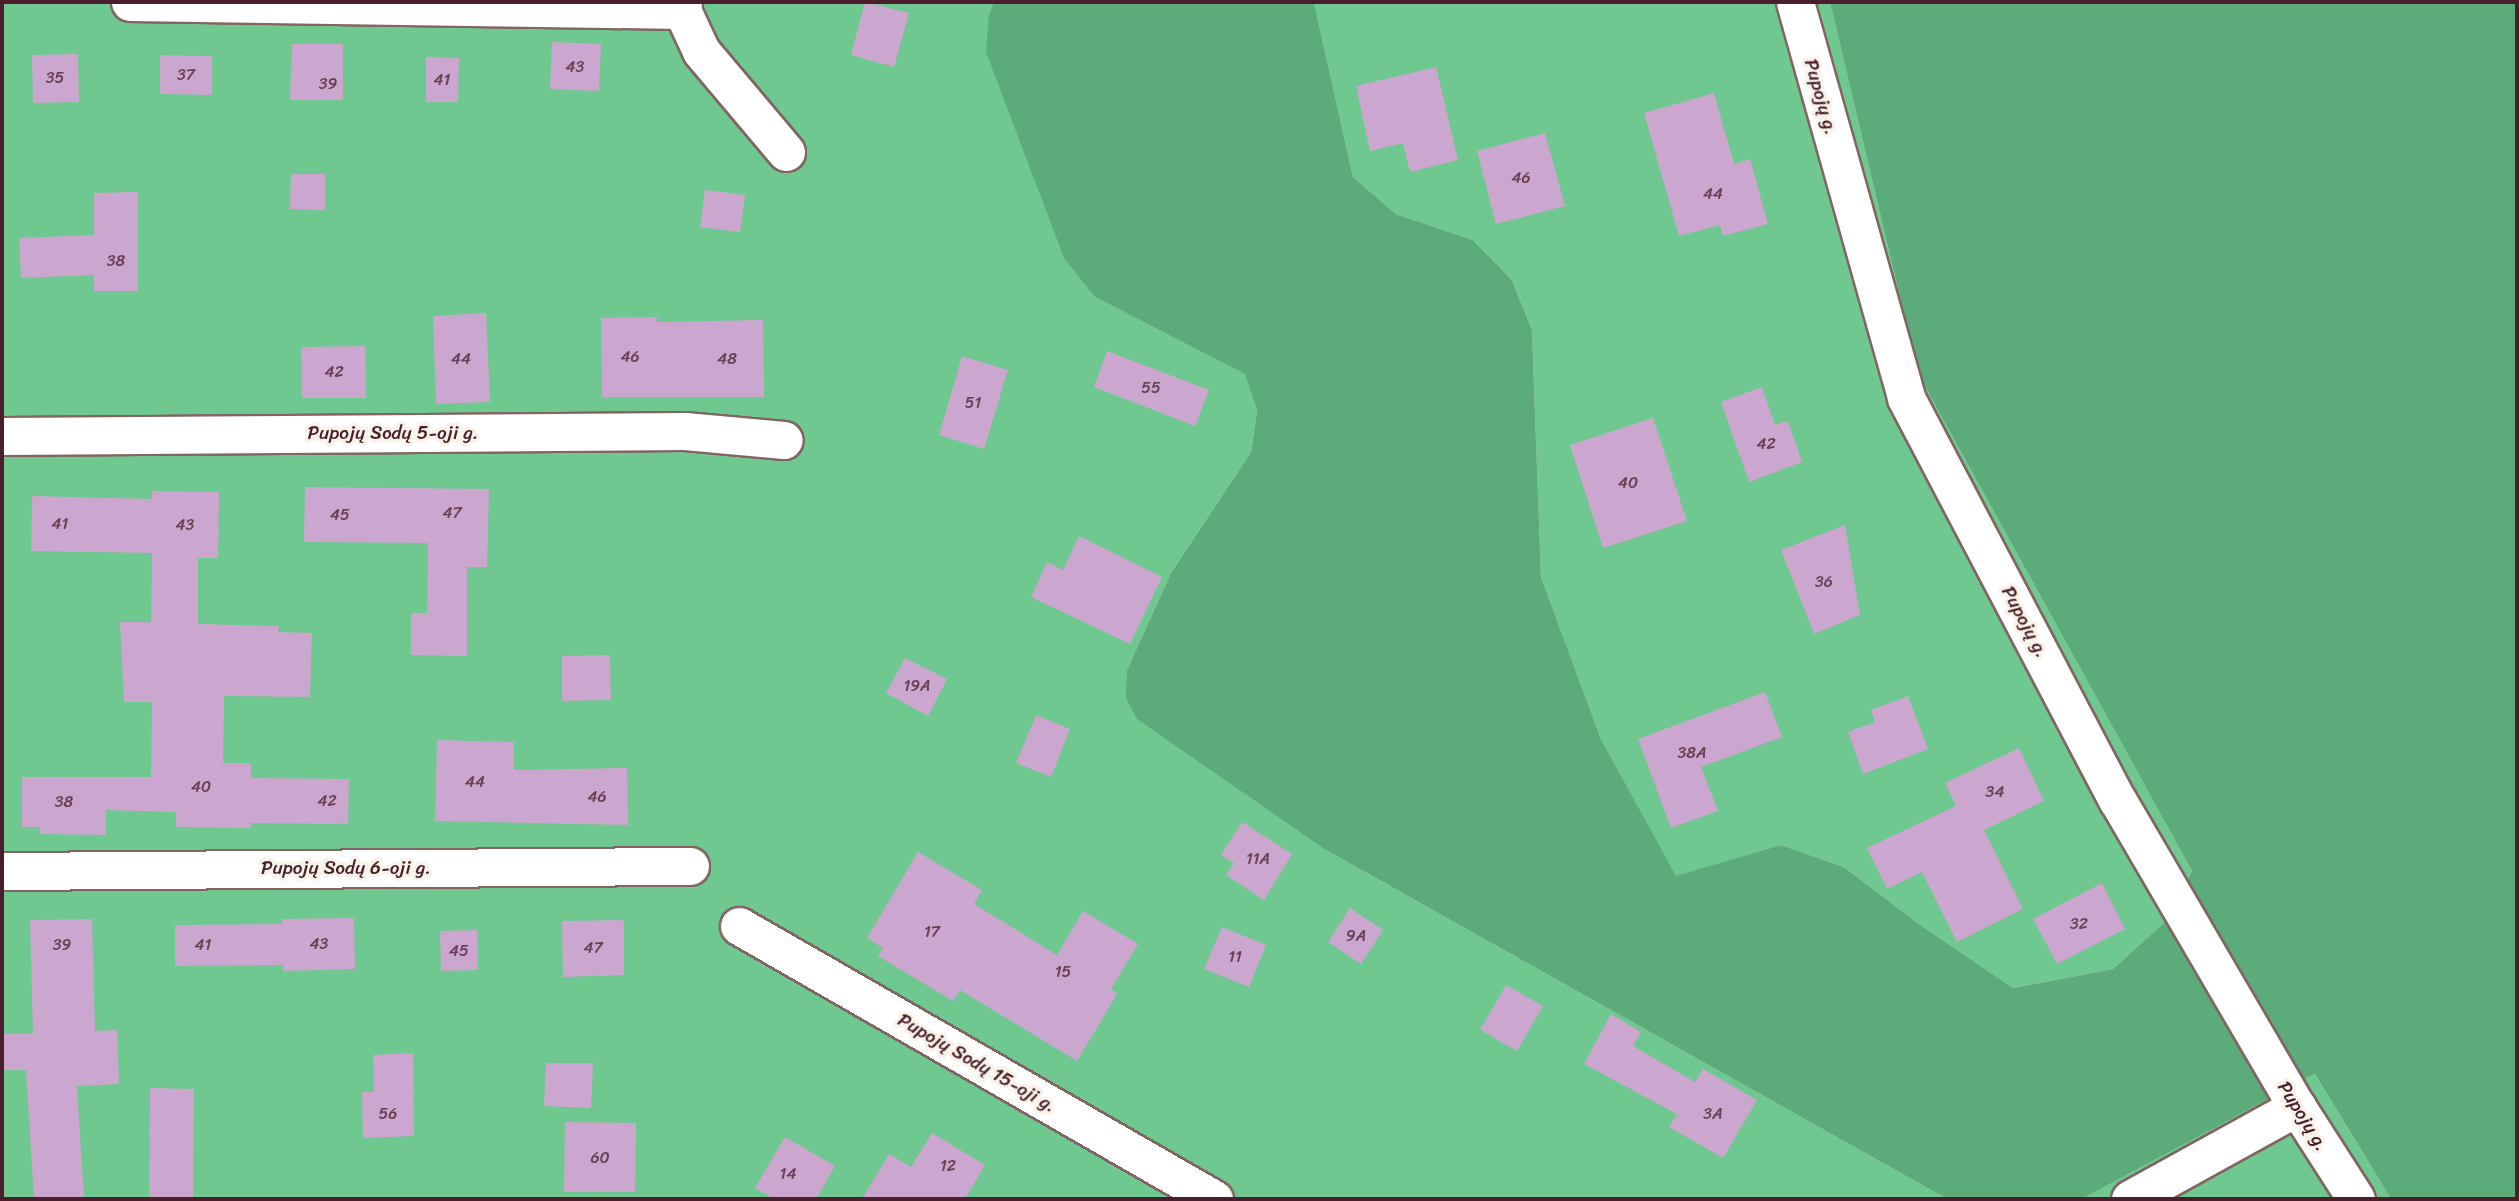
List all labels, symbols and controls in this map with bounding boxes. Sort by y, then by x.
street label: Pupojų g. [1799,56,1843,138]
house number: 43 [566,57,584,77]
house number: 37 [177,65,195,85]
house number: 35 [46,68,64,88]
house number: 41 [434,70,450,90]
house number: 39 [319,74,337,94]
house number: 46 [1511,168,1531,188]
house number: 44 [1703,184,1723,204]
house number: 38 [107,251,125,271]
house number: 46 [620,347,640,367]
house number: 44 [451,349,471,369]
house number: 48 [717,349,737,369]
house number: 42 [324,362,344,382]
house number: 55 [1141,378,1161,398]
house number: 51 [965,393,981,413]
street label: Pupojų Sodų 5-oji g. [307,422,479,444]
house number: 42 [1756,434,1776,454]
house number: 40 [1618,473,1638,493]
house number: 47 [442,503,462,523]
house number: 45 [330,505,350,525]
house number: 41 [52,514,68,534]
house number: 43 [176,515,194,535]
house number: 36 [1815,572,1833,592]
street label: Pupojų g. [1997,582,2053,662]
house number: 19A [903,676,931,696]
house number: 38A [1678,743,1706,763]
house number: 44 [465,772,485,792]
house number: 40 [191,777,211,797]
house number: 34 [1986,782,2004,802]
house number: 46 [587,787,607,807]
house number: 42 [317,791,337,811]
house number: 38 [55,792,73,812]
house number: 11A [1246,849,1270,869]
street label: Pupojų Sodų 6-oji g. [261,857,431,879]
house number: 32 [2070,914,2088,934]
house number: 17 [924,922,940,942]
house number: 9A [1346,926,1366,946]
house number: 43 [310,934,328,954]
house number: 39 [53,935,71,955]
house number: 41 [195,935,211,955]
house number: 47 [583,938,603,958]
house number: 45 [449,941,469,961]
house number: 11 [1228,947,1242,967]
house number: 15 [1055,962,1071,982]
street label: Pupojų Sodų 15-oji g. [894,1008,1060,1118]
street label: Pupojų g. [2273,1077,2333,1155]
house number: 56 [379,1104,397,1124]
house number: 3A [1703,1104,1723,1124]
house number: 60 [590,1148,610,1168]
house number: 12 [940,1156,956,1176]
house number: 14 [780,1164,796,1184]

